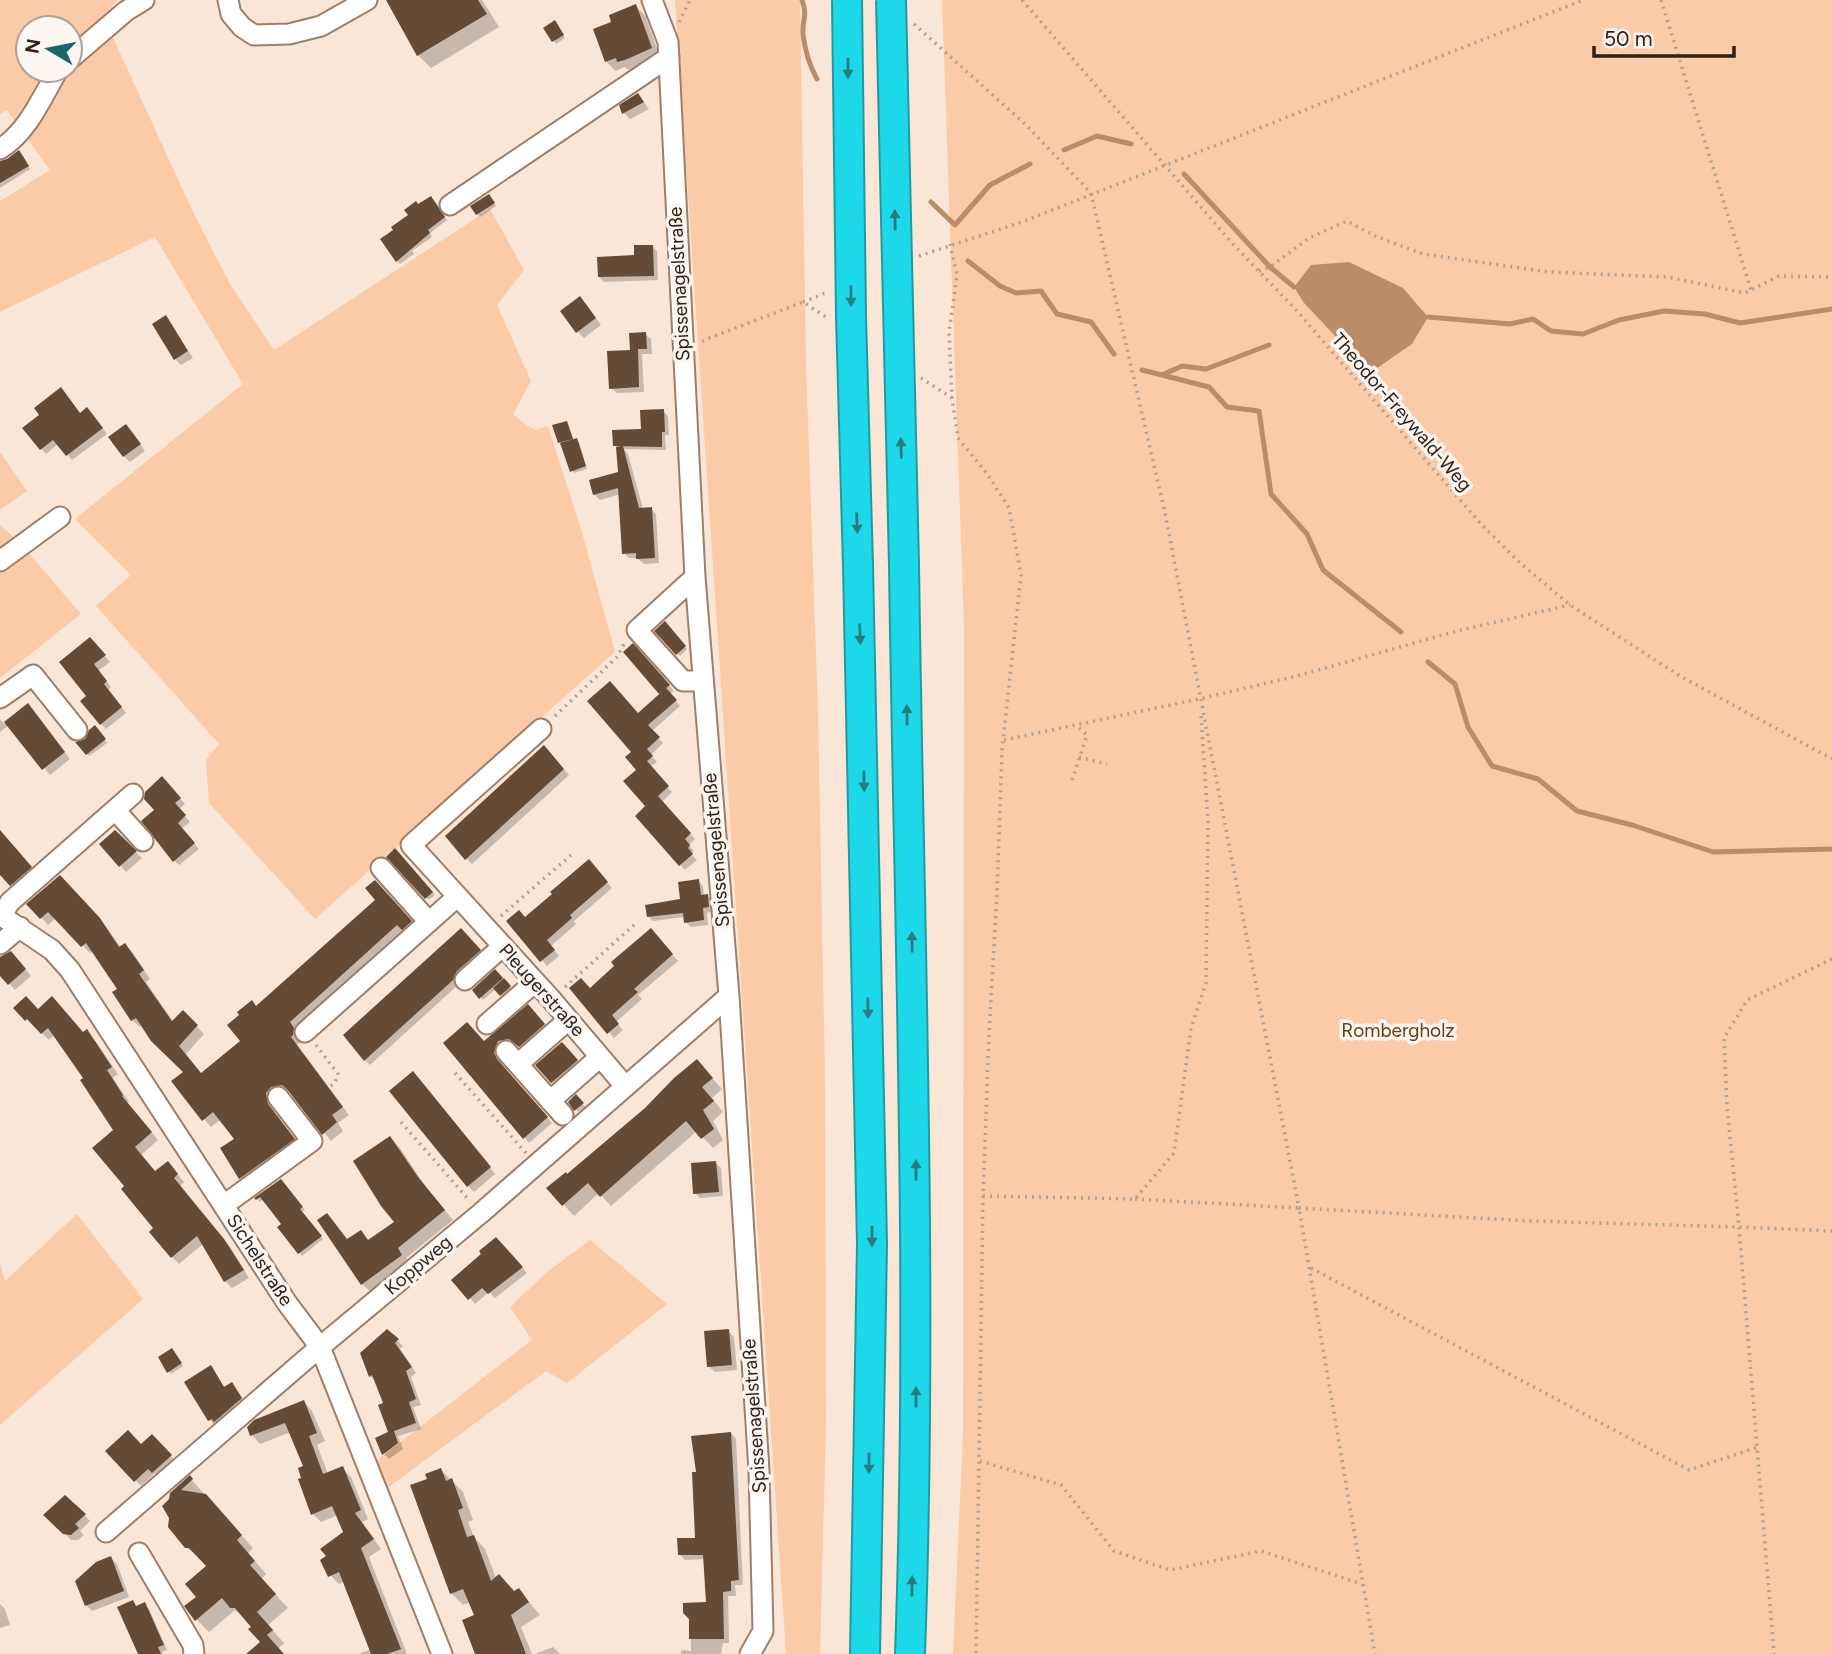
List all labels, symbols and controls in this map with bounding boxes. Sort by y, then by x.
north arrow [14,14,84,84]
scale bar [1594,14,1734,58]
text: 50 m [1604,26,1653,51]
text: N [20,37,45,55]
one-way arrow [842,57,854,79]
street label: Spissenagelstraße [663,206,695,362]
one-way arrow [890,209,901,231]
one-way arrow [845,285,856,307]
street label: Theodor-Freywald-Weg [1327,328,1477,496]
one-way arrow [895,436,907,458]
one-way arrow [851,512,863,534]
one-way arrow [854,624,866,646]
one-way arrow [901,703,913,725]
one-way arrow [858,770,870,792]
street label: Spissenagelstraße [698,772,734,928]
one-way arrow [906,931,918,953]
street label: Pleugerstraße [494,939,590,1041]
one-way arrow [863,997,874,1019]
park label: Rombergholz [1341,1019,1455,1042]
one-way arrow [910,1158,922,1180]
street label: Sichelstraße [222,1210,298,1310]
one-way arrow [866,1225,878,1247]
street label: Koppweg [380,1230,456,1300]
street label: Spissenagelstraße [737,1338,771,1494]
one-way arrow [910,1386,922,1408]
one-way arrow [863,1452,875,1474]
one-way arrow [907,1575,918,1597]

